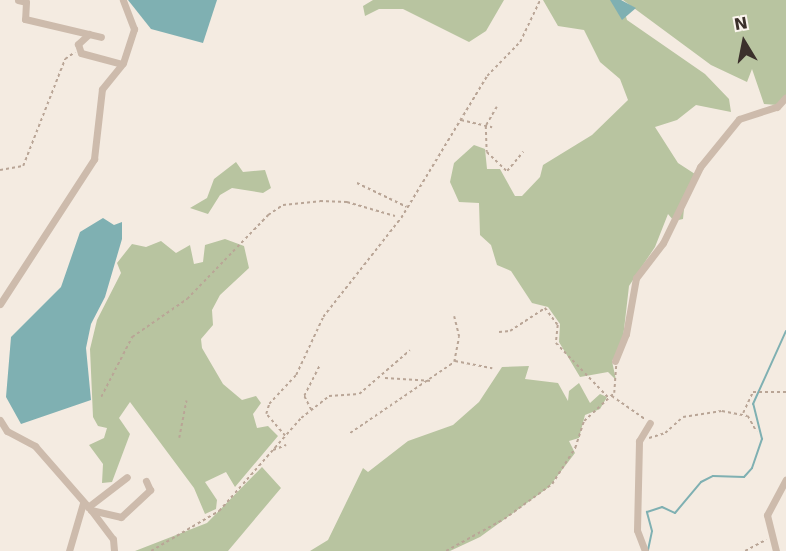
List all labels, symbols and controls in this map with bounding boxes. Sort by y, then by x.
north arrow [714,12,774,72]
text: N [733,13,749,34]

